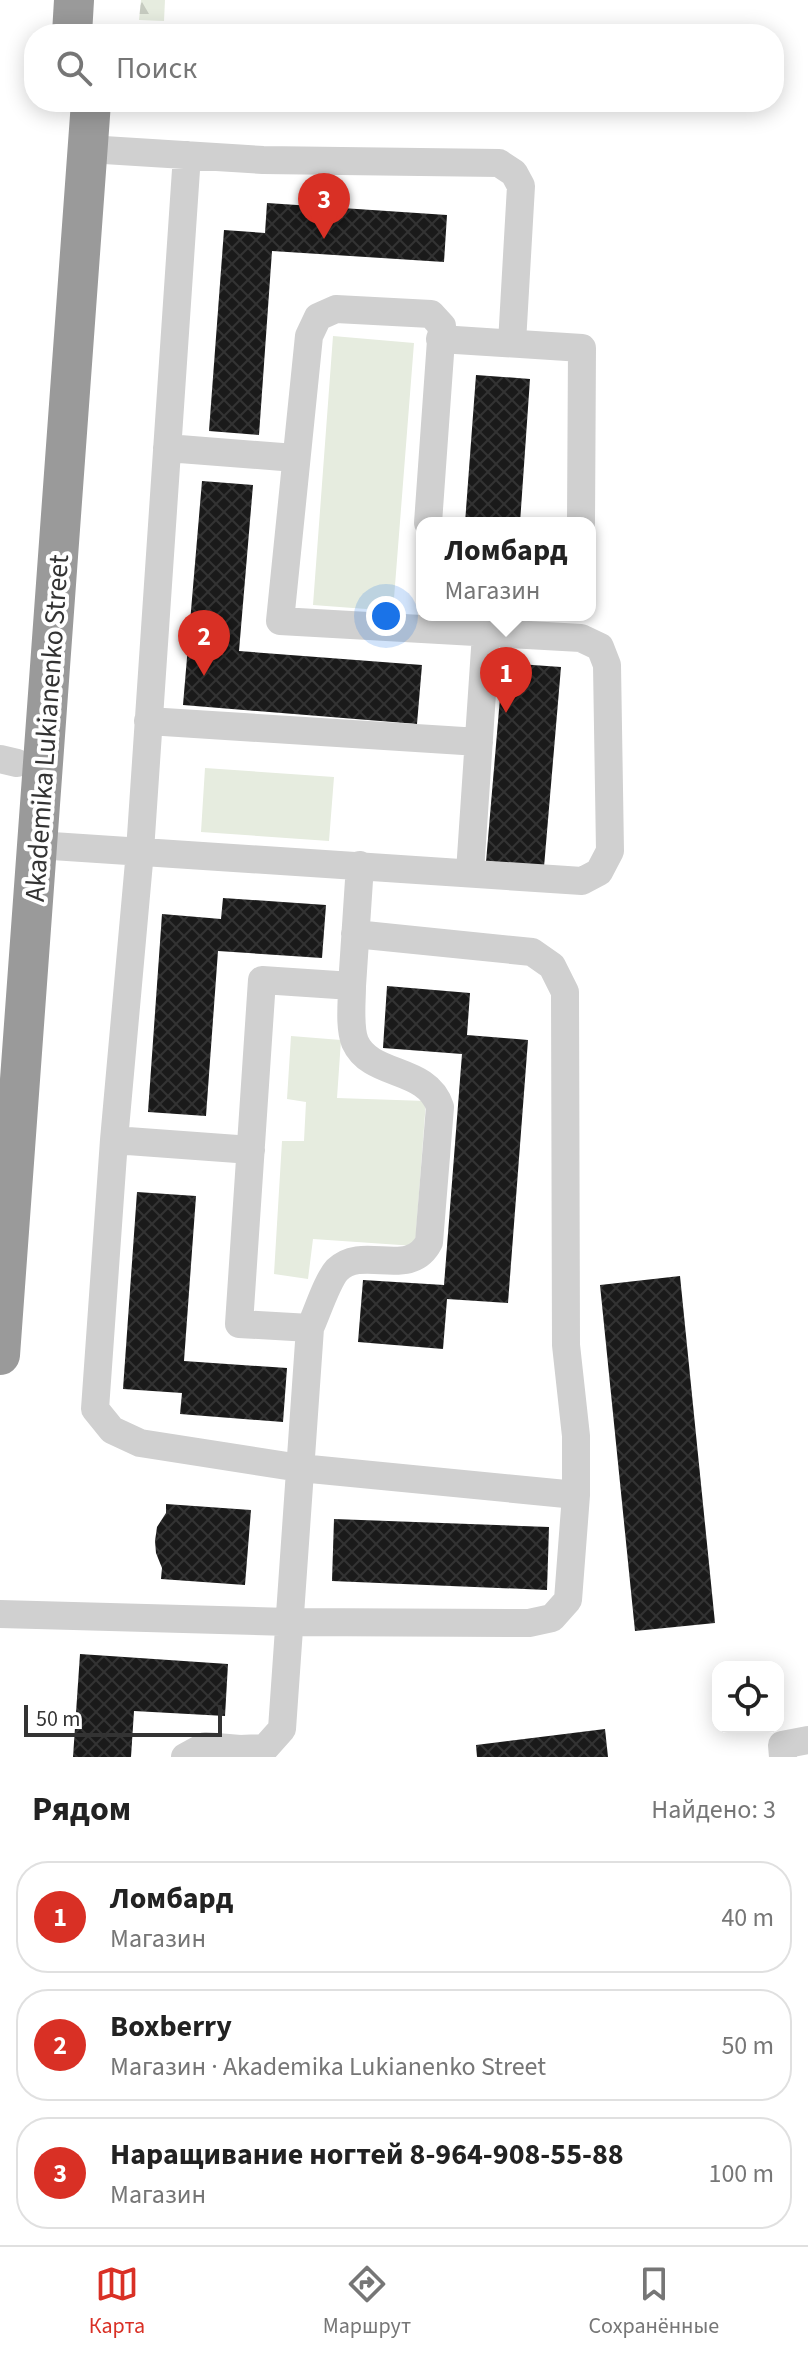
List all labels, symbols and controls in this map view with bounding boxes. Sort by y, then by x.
search box [24,24,784,112]
icon: search [52,46,96,90]
text: Поиск [116,47,197,90]
pin: 3 [298,173,350,239]
popup [416,517,596,621]
text: Ломбард [444,529,568,572]
street label: Akademika Lukianenko Street [15,553,79,903]
text: Магазин [444,572,540,609]
your location [366,596,406,636]
pin: 2 [178,610,230,676]
pin: 1 [480,647,532,713]
map controls [712,1661,784,1733]
button: locate [712,1661,784,1733]
scale bar [24,1701,222,1737]
text: 50 m [36,1703,81,1735]
text: Рядом [32,1785,131,1834]
text: Найдено: 3 [651,1791,776,1828]
text: Ломбард [110,1877,233,1920]
text: 1 [53,1899,67,1936]
text: 40 m [721,1899,774,1936]
text: Магазин [110,1920,206,1957]
text: Boxberry [110,2005,232,2048]
text: 2 [53,2027,67,2064]
text: 50 m [721,2027,774,2064]
text: Магазин · Akademika Lukianenko Street [110,2048,546,2085]
text: Наращивание ногтей 8-964-908-55-88 [110,2133,624,2176]
text: 3 [53,2155,67,2192]
text: 100 m [708,2155,774,2192]
text: Магазин [110,2176,206,2213]
tab: Карта [89,2262,145,2342]
tab: Маршрут [323,2262,411,2342]
tab: Сохранённые [589,2262,719,2342]

